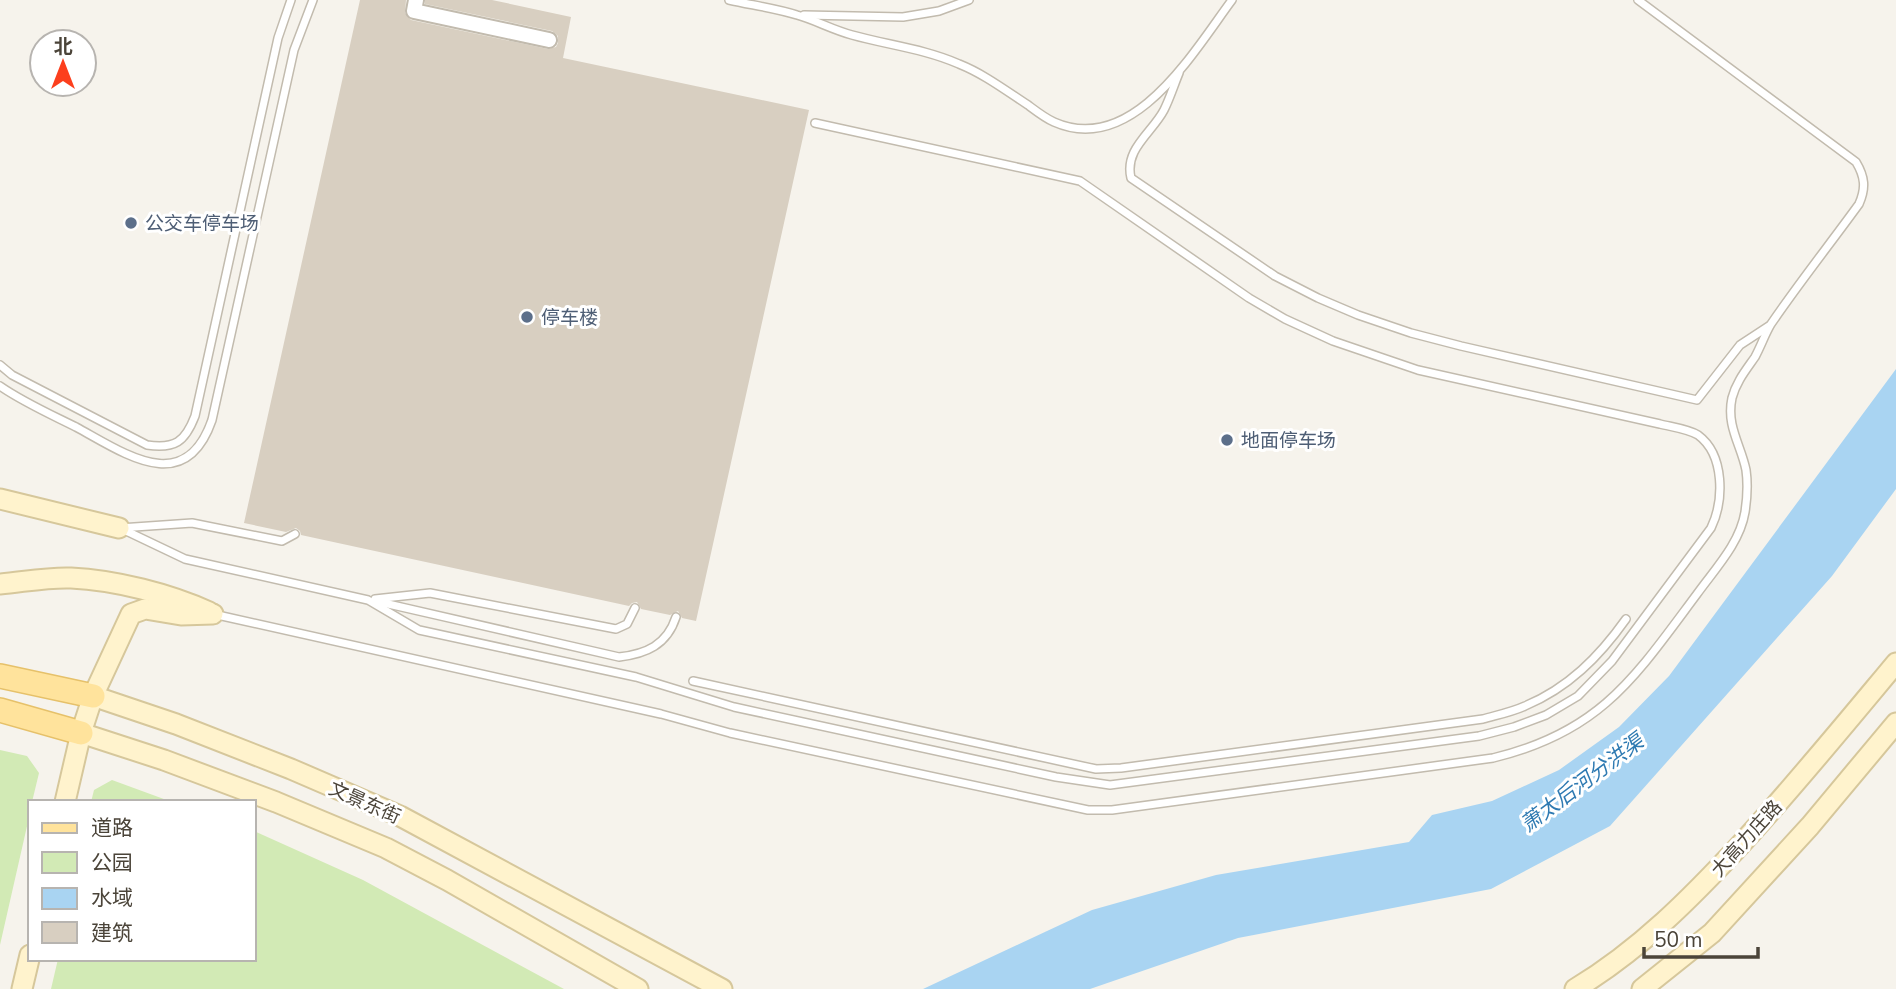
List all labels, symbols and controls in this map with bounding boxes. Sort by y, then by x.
north arrow [28,28,98,98]
text: 北 [53,34,73,60]
place label: 公交车停车场 [145,211,259,237]
marker: 公交车停车场 [123,215,139,231]
place label: 停车楼 [541,305,598,331]
marker: 停车楼 [519,309,535,325]
place label: 地面停车场 [1241,428,1336,454]
marker: 地面停车场 [1219,432,1235,448]
water label: 萧太后河分洪渠 [1515,726,1652,838]
street label: 文景东街 [325,776,405,830]
street label: 大高力庄路 [1705,795,1788,883]
legend [28,800,256,961]
text: 道路 [91,814,133,842]
text: 公园 [91,849,133,877]
text: 水域 [91,884,133,912]
scale bar [1644,916,1758,960]
text: 建筑 [91,919,133,947]
text: 50 m [1654,926,1703,954]

